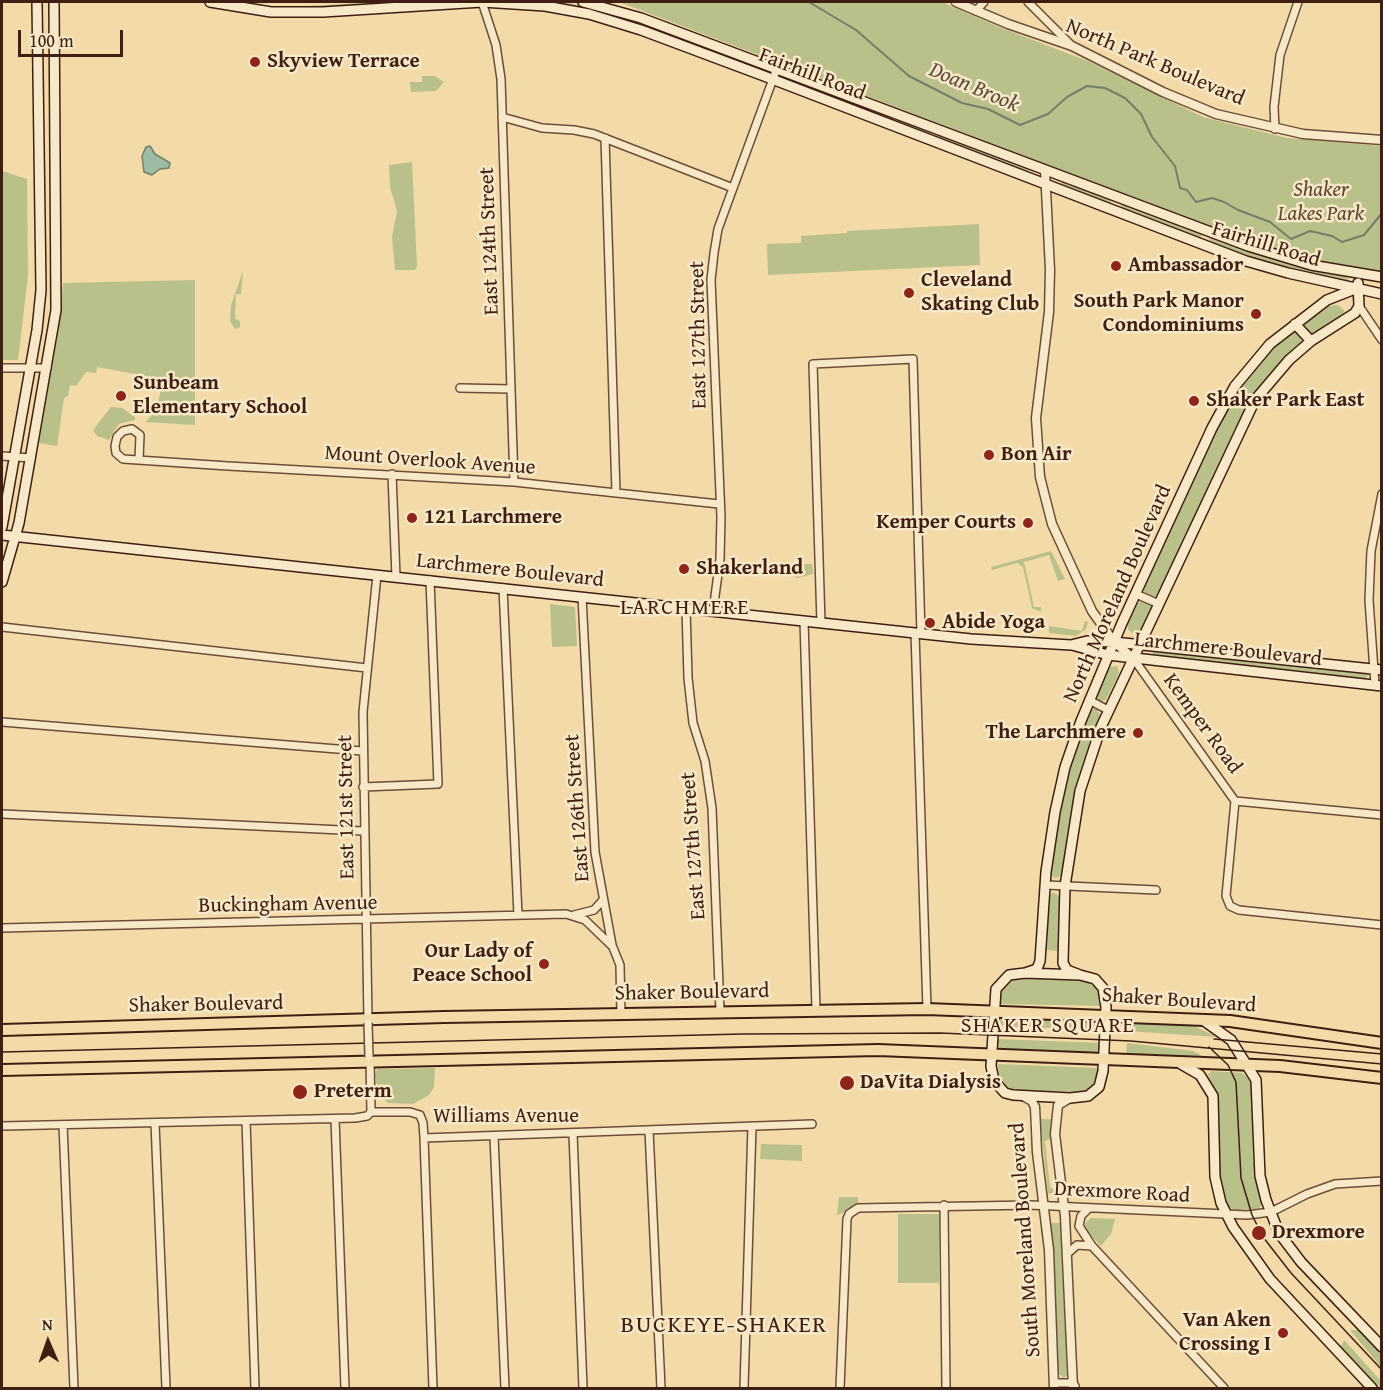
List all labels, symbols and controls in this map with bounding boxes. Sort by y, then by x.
street label: North Park Boulevard [1062,14,1248,112]
scale bar [21,18,126,56]
text: 100 m [29,27,74,54]
street label: Fairhill Road [755,43,869,107]
place label: Skyview Terrace [267,49,420,75]
marker: Skyview Terrace [248,55,262,69]
water label: Doan Brook [925,57,1023,119]
street label: East 124th Street [475,167,505,315]
park label: Shaker Lakes Park [1278,178,1364,228]
street label: Fairhill Road [1209,217,1323,273]
place label: Ambassador [1128,253,1243,279]
marker: Ambassador [1109,259,1123,273]
street label: East 127th Street [685,261,713,409]
place label: Cleveland Skating Club [921,268,1039,318]
marker: Cleveland Skating Club [902,286,916,300]
place label: South Park Manor Condominiums [1074,289,1244,339]
marker: South Park Manor Condominiums [1249,307,1263,321]
place label: Sunbeam Elementary School [133,371,307,421]
place label: Shaker Park East [1206,388,1364,414]
marker: Sunbeam Elementary School [114,389,128,403]
marker: Shaker Park East [1187,394,1201,408]
street label: Mount Overlook Avenue [324,441,536,481]
place label: Bon Air [1001,442,1072,468]
marker: Bon Air [982,448,996,462]
street label: North Moreland Boulevard [1059,481,1177,707]
place label: 121 Larchmere [424,505,562,531]
place label: Kemper Courts [876,510,1016,536]
marker: 121 Larchmere [405,511,419,525]
marker: Kemper Courts [1021,516,1035,530]
street label: Larchmere Boulevard [415,549,605,593]
place label: Shakerland [696,556,803,582]
marker: Shakerland [677,562,691,576]
district label: LARCHMERE [620,595,750,621]
place label: Abide Yoga [942,610,1045,636]
marker: Abide Yoga [923,616,937,630]
street label: Larchmere Boulevard [1133,628,1323,672]
street label: Kemper Road [1157,669,1247,779]
place label: The Larchmere [986,720,1126,746]
marker: The Larchmere [1131,726,1145,740]
street label: East 126th Street [560,733,596,883]
street label: East 121st Street [333,734,361,880]
street label: East 127th Street [676,771,712,921]
street label: Buckingham Avenue [198,891,378,919]
place label: Our Lady of Peace School [412,939,532,989]
marker: Our Lady of Peace School [537,957,551,971]
street label: Shaker Boulevard [614,979,770,1007]
street label: Shaker Boulevard [1101,983,1257,1019]
street label: Shaker Boulevard [128,991,284,1019]
district label: SHAKER SQUARE [961,1013,1135,1039]
place label: DaVita Dialysis [860,1070,1001,1096]
marker: DaVita Dialysis [838,1074,856,1092]
place label: Preterm [314,1079,392,1105]
marker: Preterm [291,1083,309,1101]
street label: Williams Avenue [433,1104,579,1130]
street label: South Moreland Boulevard [1005,1122,1047,1358]
street label: Drexmore Road [1053,1177,1191,1209]
place label: Drexmore [1272,1220,1365,1246]
marker: Drexmore [1250,1224,1268,1242]
place label: Van Aken Crossing I [1179,1308,1271,1358]
north arrow [18,1312,78,1372]
text: N [42,1312,53,1336]
district label: BUCKEYE-SHAKER [621,1312,827,1340]
marker: Van Aken Crossing I [1276,1326,1290,1340]

